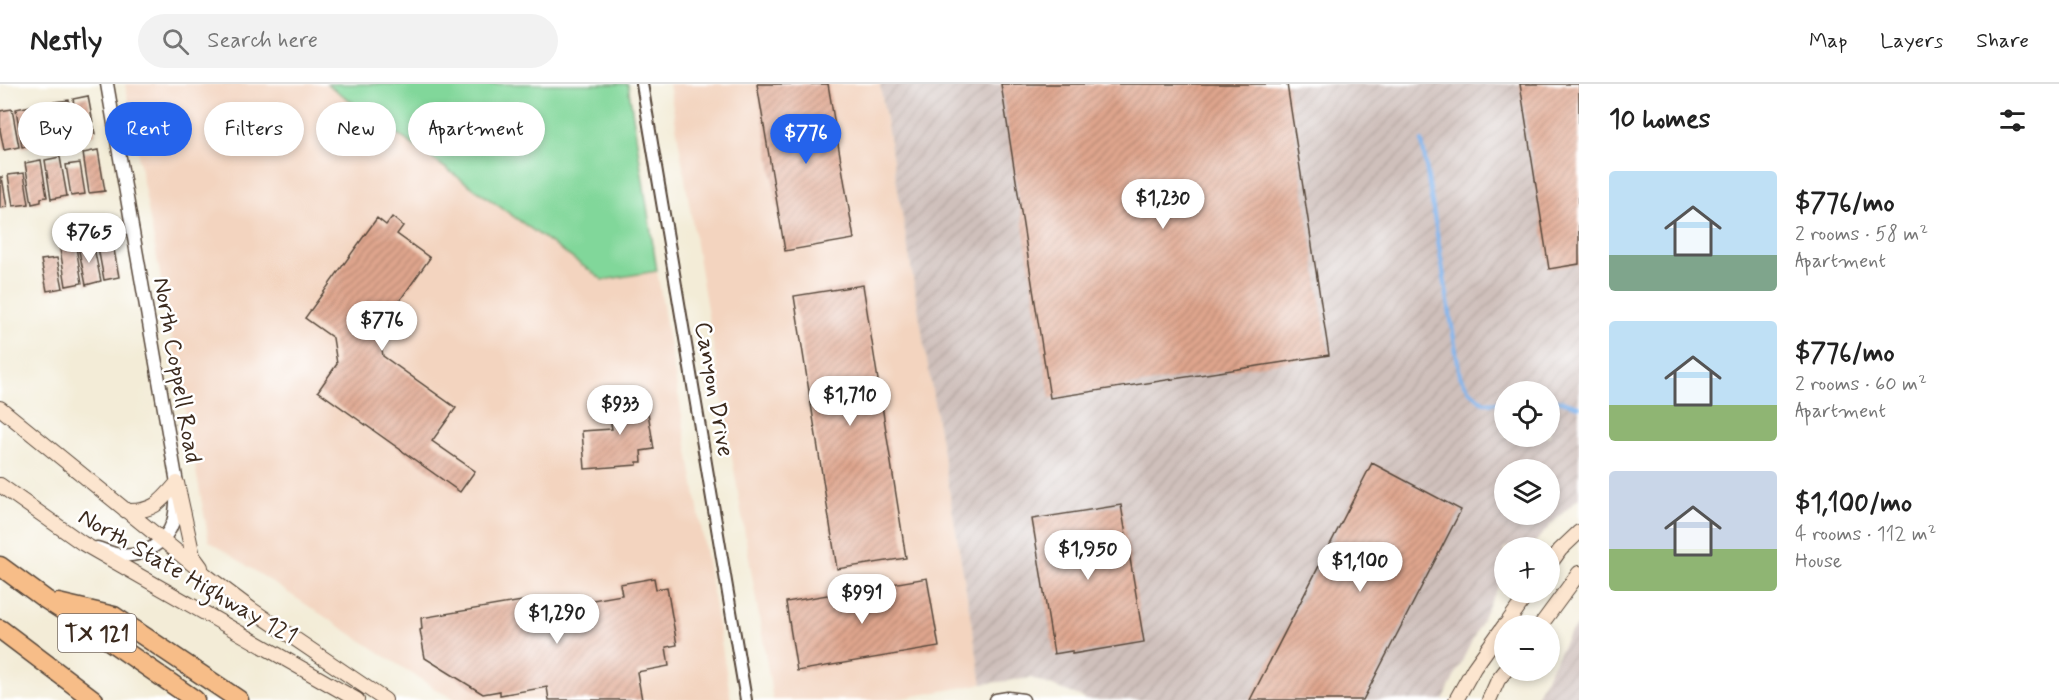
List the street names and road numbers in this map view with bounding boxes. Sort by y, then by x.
street label: North Coppell Road [145,275,208,466]
street label: Canyon Drive [686,319,741,459]
street label: North State Highway 121 [71,502,302,655]
road number: TX 121 [58,614,136,652]

